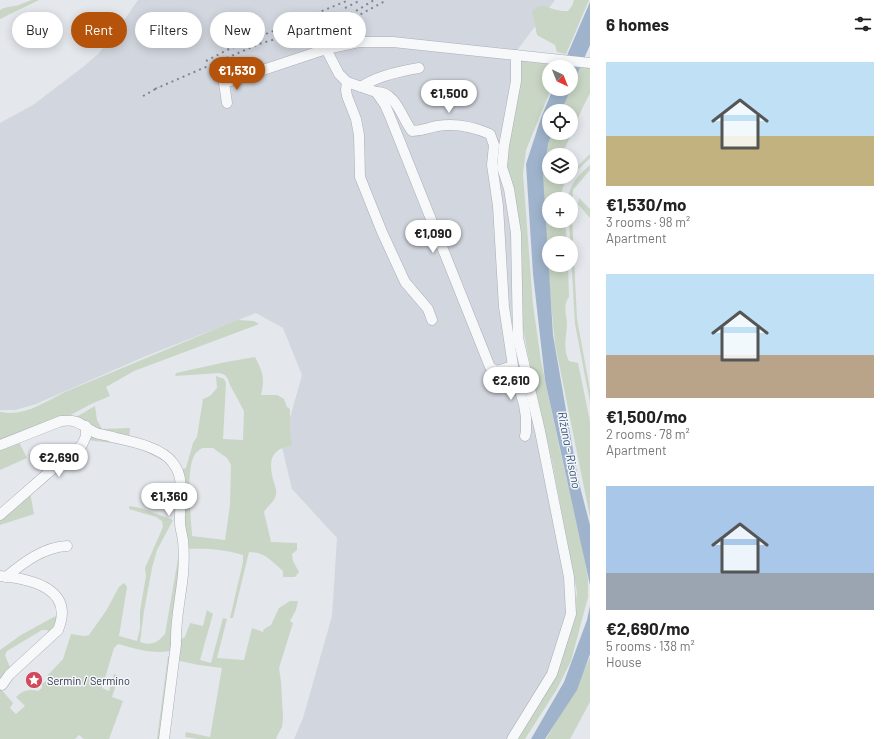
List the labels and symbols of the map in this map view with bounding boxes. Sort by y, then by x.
pin: €1,530 [204,57,270,91]
north arrow [542,60,578,96]
pin: €1,500 [416,80,482,114]
pin: €1,090 [400,220,466,254]
pin: €2,610 [478,367,544,401]
water label: Rižana - Risano [556,410,584,490]
pin: €2,690 [26,444,92,478]
pin: €1,360 [136,483,202,517]
place icon: Sermin / Sermino [24,670,44,690]
place label: Sermin / Sermino [47,674,130,687]

